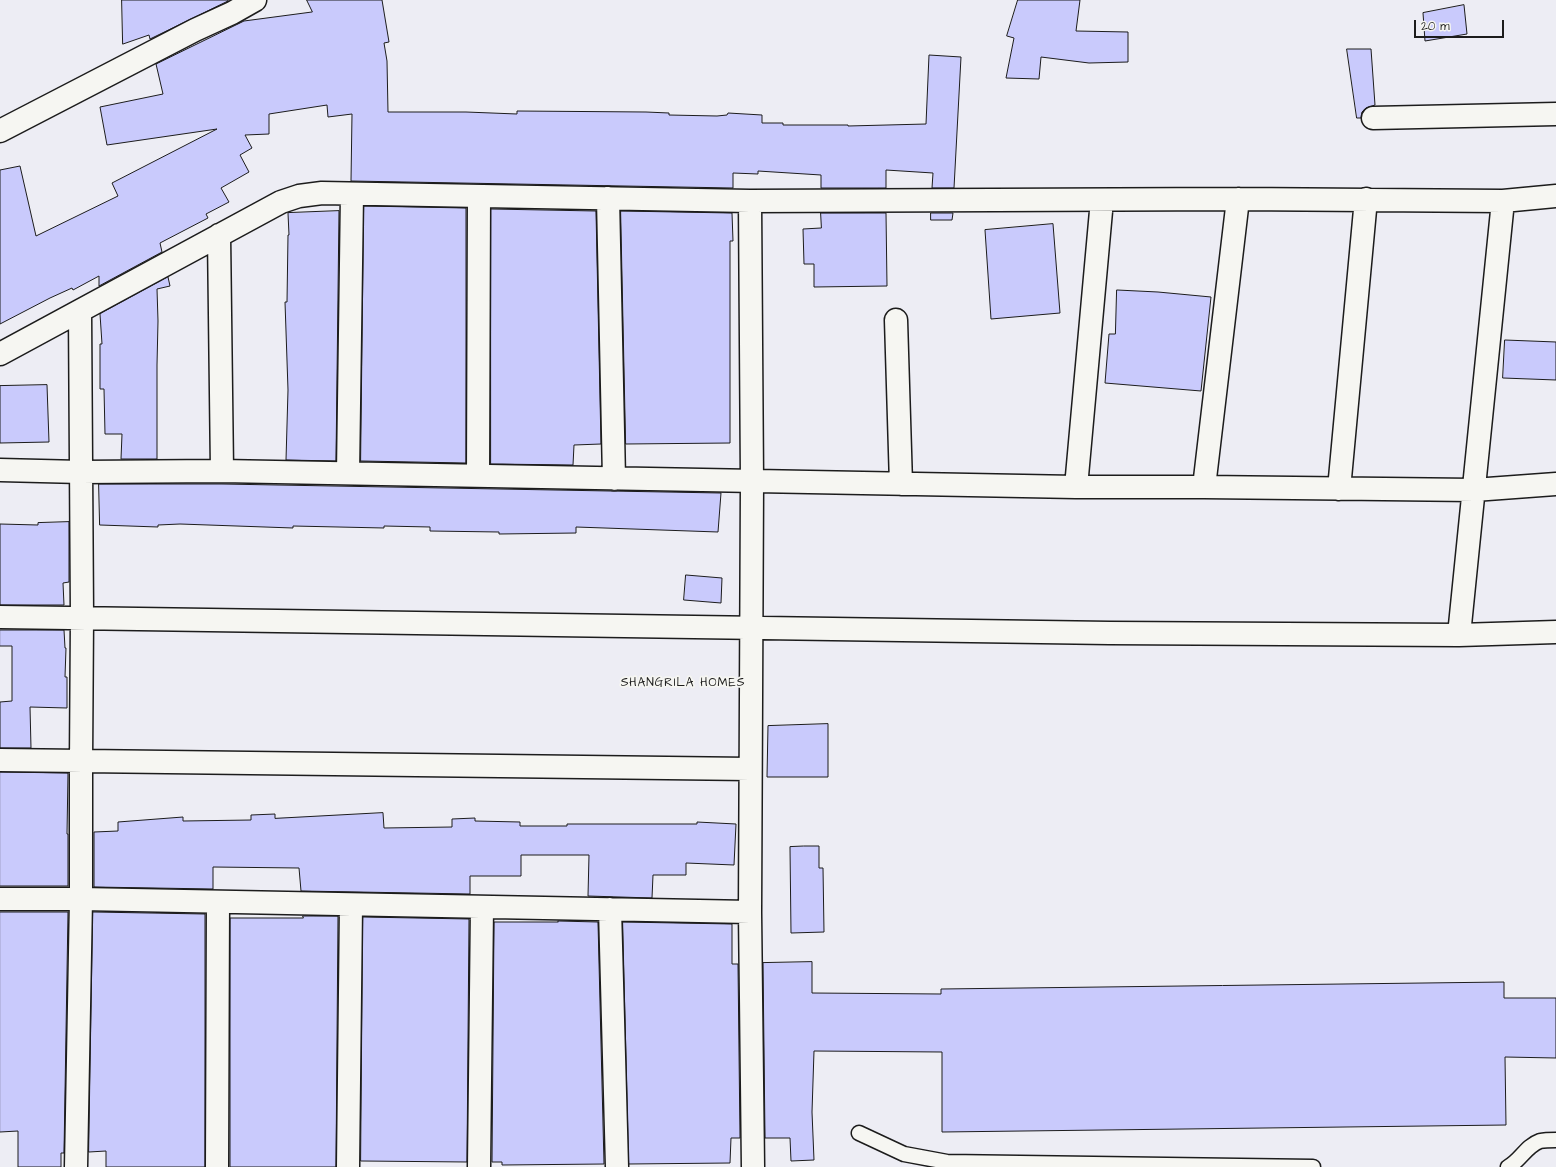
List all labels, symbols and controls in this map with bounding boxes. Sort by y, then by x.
scale bar [1416,12,1506,38]
text: 20 m [1421,18,1450,35]
district label: SHANGRILA HOMES [621,676,745,690]

